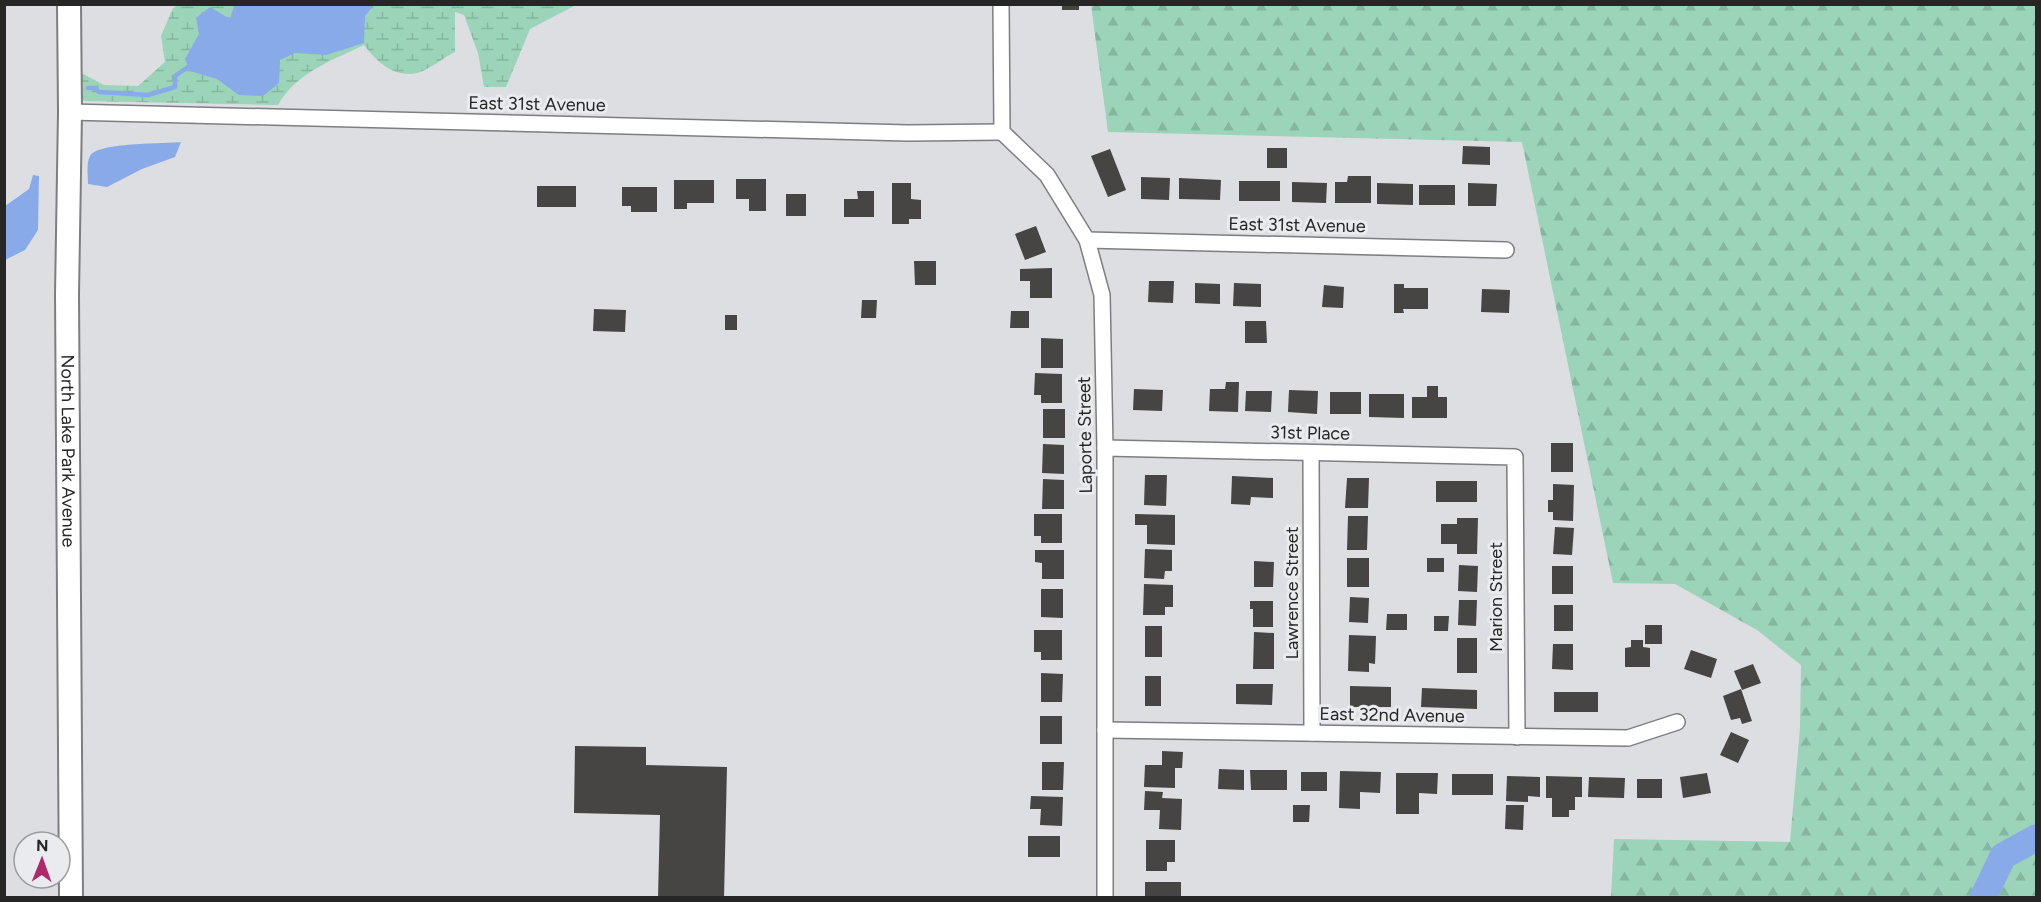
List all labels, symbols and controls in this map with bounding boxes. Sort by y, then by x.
street label: East 31st Avenue [468,92,606,116]
street label: East 31st Avenue [1228,213,1366,237]
street label: North Lake Park Avenue [56,354,80,548]
street label: Laporte Street [1073,376,1097,494]
street label: 31st Place [1270,421,1350,445]
street label: Lawrence Street [1281,526,1303,659]
street label: Marion Street [1485,542,1507,652]
street label: East 32nd Avenue [1319,703,1465,727]
north arrow [12,830,72,890]
text: N [36,836,49,855]

